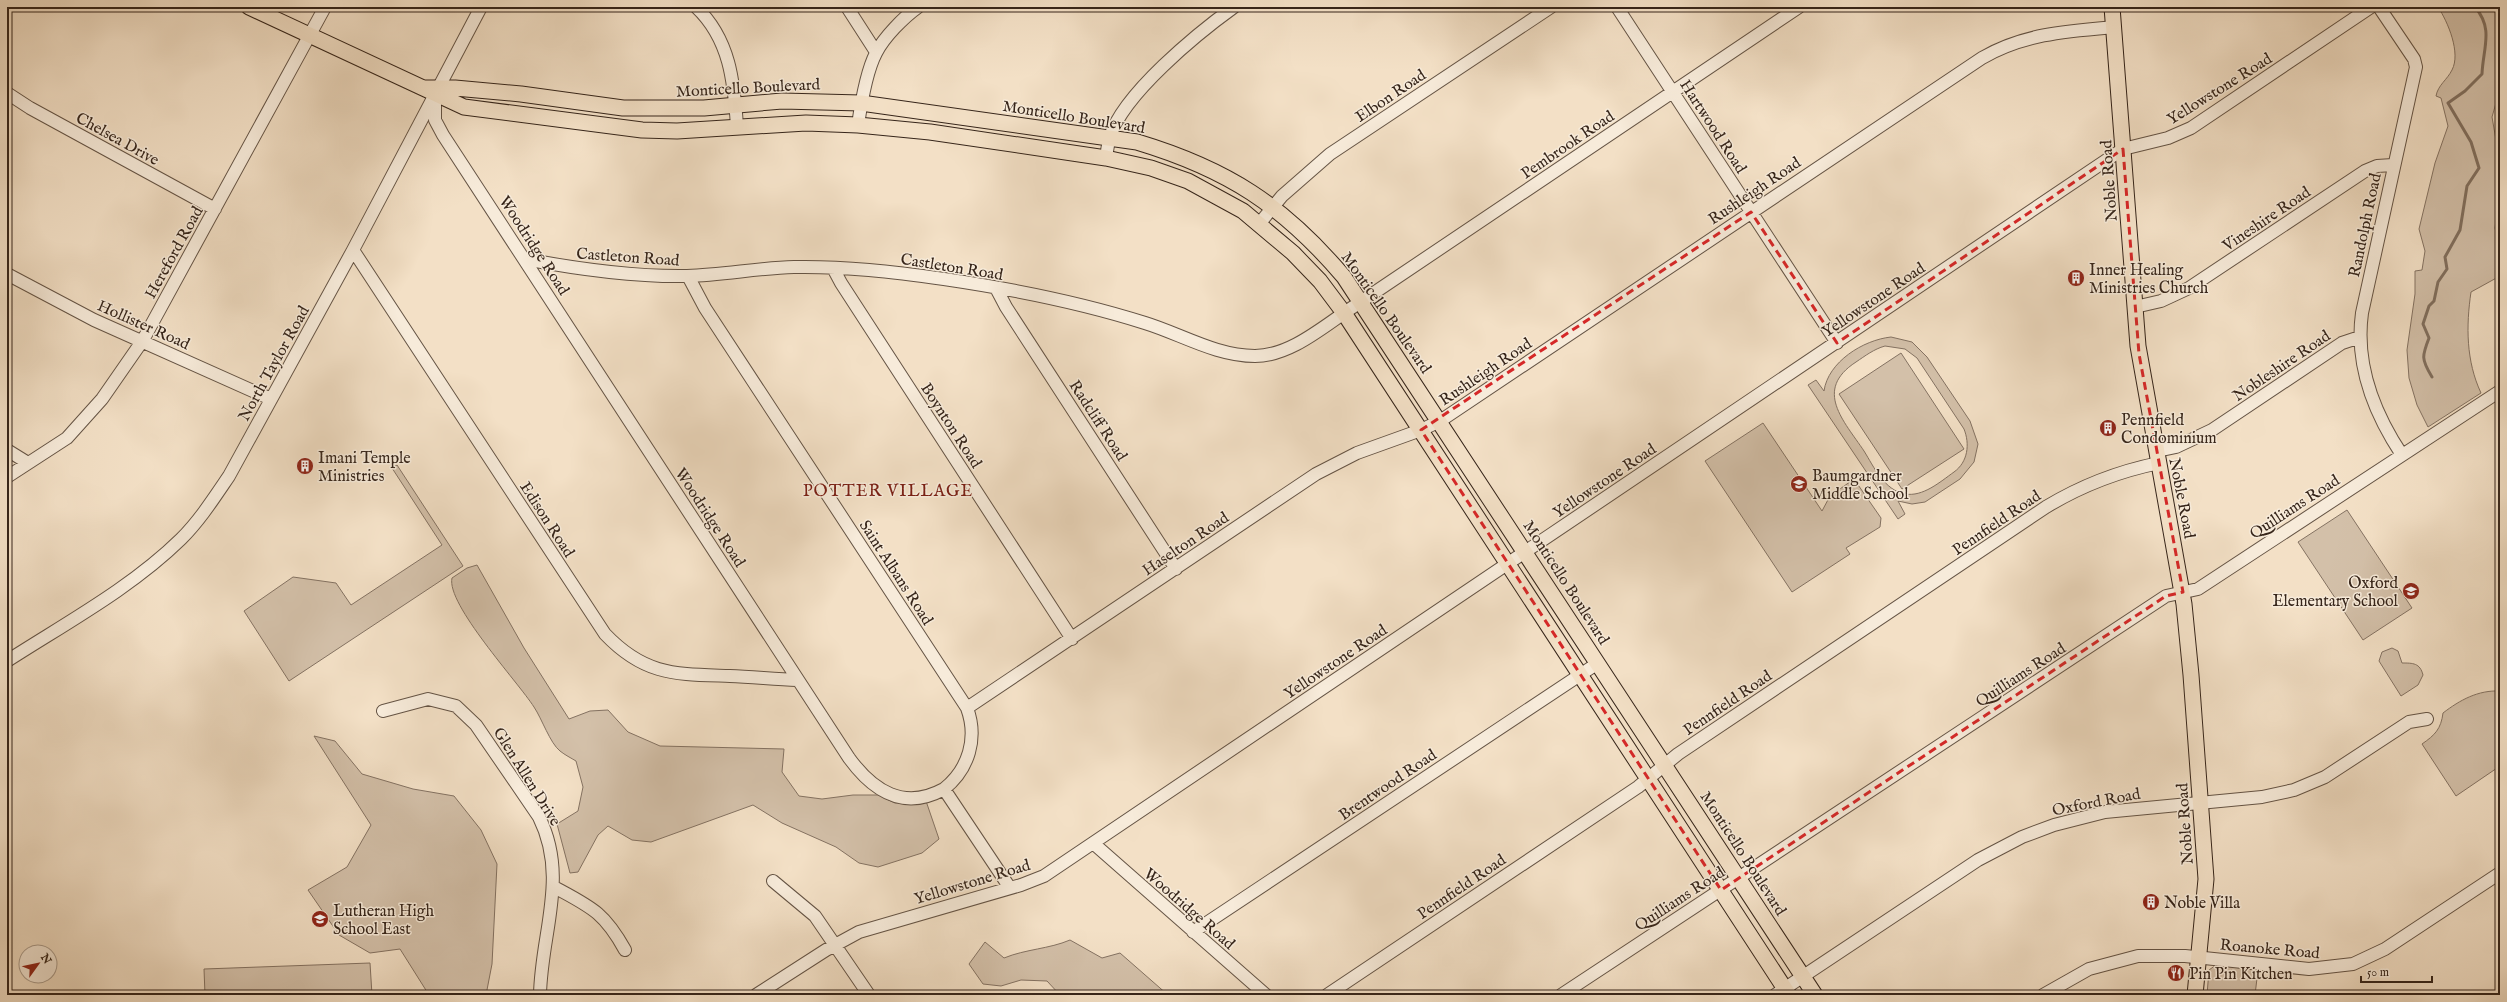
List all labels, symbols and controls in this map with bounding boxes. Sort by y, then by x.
street label: Yellowstone Road [2164,49,2277,130]
street label: Elbon Road [1352,66,1431,128]
street label: Monticello Boulevard [676,75,821,103]
street label: Hartwood Road [1675,76,1750,178]
street label: Monticello Boulevard [1001,97,1147,139]
street label: Pembrook Road [1518,107,1619,184]
street label: Chelsea Drive [72,109,162,171]
street label: Noble Road [2097,139,2123,222]
street label: Rushleigh Road [1705,153,1806,230]
street label: Randolph Road [2345,171,2387,279]
street label: Vineshire Road [2218,183,2315,257]
street label: Woodridge Road [494,193,573,300]
street label: Hereford Road [141,203,209,303]
street label: Castleton Road [576,244,681,272]
street label: Monticello Boulevard [1336,248,1435,378]
street label: Castleton Road [899,250,1005,286]
street label: Yellowstone Road [1819,259,1930,343]
place label: Inner Healing Ministries Church [2089,261,2209,299]
building icon: Inner Healing Ministries Church [2066,268,2086,288]
street label: Hollister Road [94,297,193,355]
street label: North Taylor Road [235,302,315,425]
street label: Nobleshire Road [2230,326,2335,407]
street label: Rushleigh Road [1436,334,1537,411]
street label: Radcliff Road [1064,377,1131,466]
street label: Boynton Road [915,380,986,473]
place label: Pennfield Condominium [2121,411,2217,449]
building icon: Pennfield Condominium [2098,418,2118,438]
street label: Yellowstone Road [1550,440,1661,524]
place label: Imani Temple Ministries [318,449,411,487]
building icon: Imani Temple Ministries [295,456,315,476]
street label: Noble Road [2163,456,2199,541]
street label: Woodridge Road [670,465,749,572]
place label: Baumgardner Middle School [1812,467,1909,505]
street label: Quilliams Road [2246,471,2344,544]
school or university icon: Baumgardner Middle School [1789,474,1809,494]
street label: Edison Road [514,478,578,562]
district label: POTTER VILLAGE [803,481,973,502]
street label: Pennfield Road [1949,486,2046,561]
street label: Haselton Road [1139,508,1234,581]
street label: Saint Albans Road [854,517,937,630]
street label: Monticello Boulevard [1518,517,1613,649]
place label: Oxford Elementary School [2272,574,2399,612]
school or university icon: Oxford Elementary School [2401,581,2421,601]
street label: Yellowstone Road [1281,621,1392,705]
street label: Quilliams Road [1972,639,2070,712]
street label: Pennfield Road [1680,666,1777,741]
street label: Glen Allen Drive [488,724,565,830]
street label: Brentwood Road [1335,745,1441,826]
street label: Noble Road [2173,782,2199,865]
street label: Oxford Road [2051,785,2143,821]
street label: Monticello Boulevard [1695,788,1790,920]
street label: Pennfield Road [1414,850,1511,925]
street label: Yellowstone Road [912,856,1033,910]
street label: Quilliams Road [1631,863,1729,936]
street label: Woodridge Road [1139,864,1239,955]
building icon: Noble Villa [2141,892,2161,912]
place label: Noble Villa [2164,894,2240,914]
place label: Lutheran High School East [333,902,434,940]
school or university icon: Lutheran High School East [310,909,330,929]
street label: Roanoke Road [2219,936,2321,964]
north arrow [18,944,58,984]
text: N [37,950,54,967]
scale bar [2361,958,2432,984]
restaurant icon: Pin Pin Kitchen [2166,963,2186,983]
place label: Pin Pin Kitchen [2189,965,2293,985]
text: 50 m [2367,965,2389,980]

